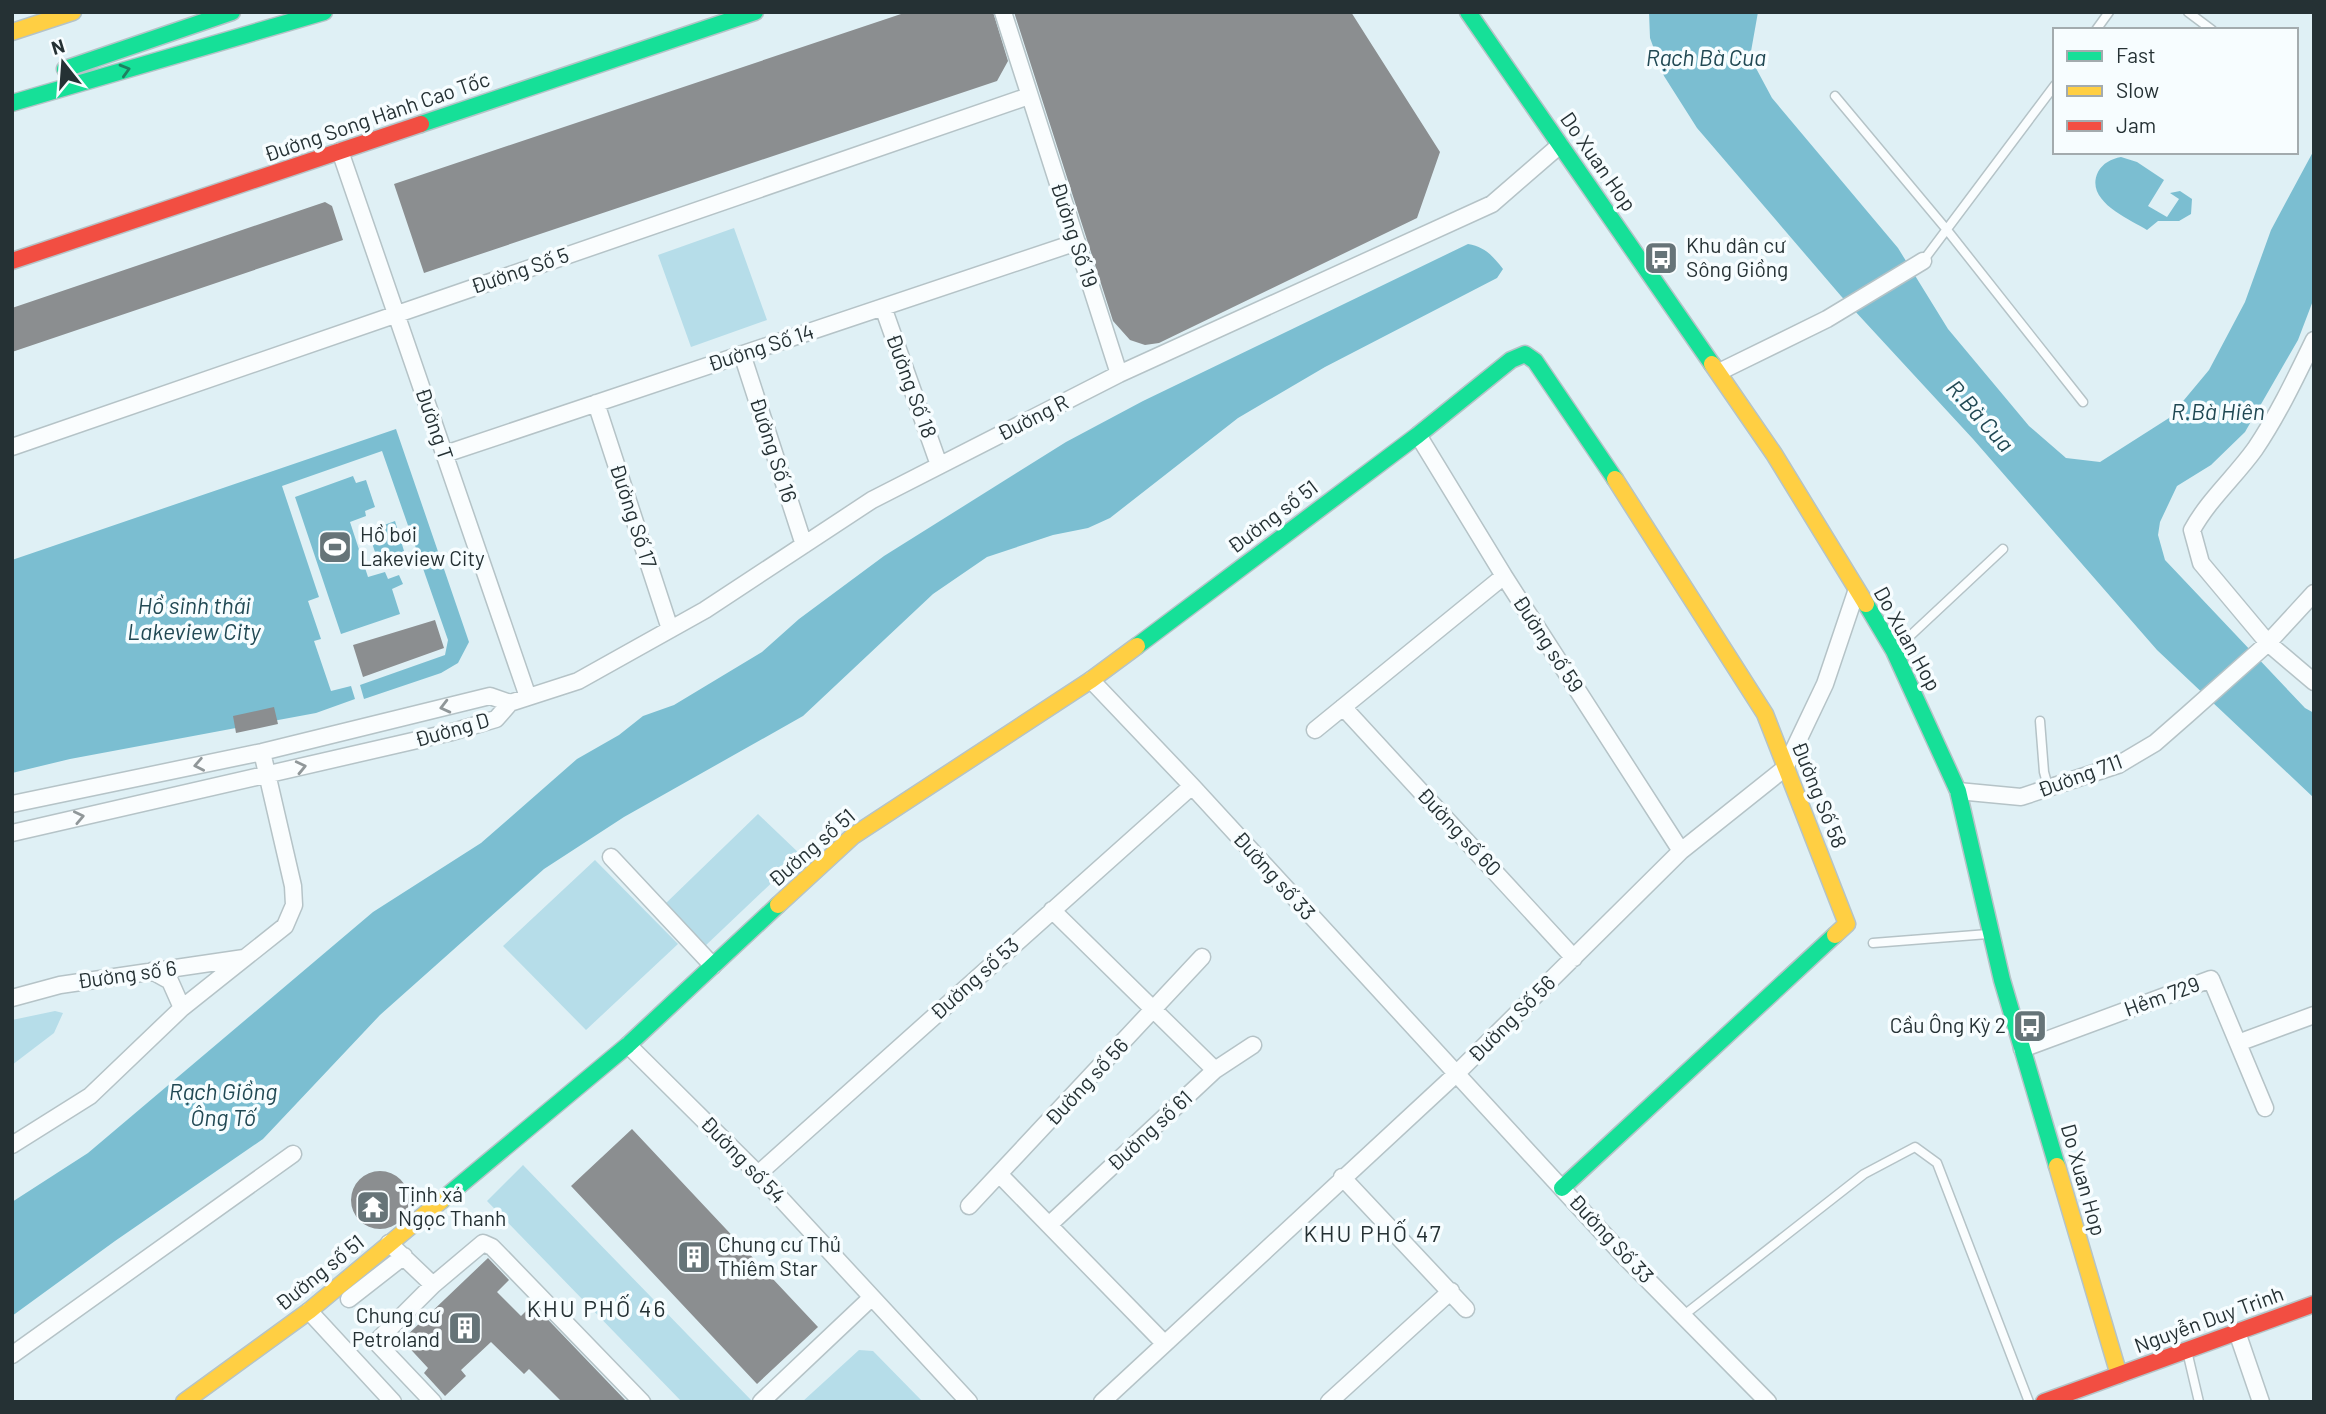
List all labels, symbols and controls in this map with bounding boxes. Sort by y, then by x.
north arrow [28,28,98,98]
legend [2053,28,2298,154]
text: N [48,33,67,59]
text: Fast [2116,42,2156,67]
water label: Rạch Bà Cua [1646,43,1766,71]
one-way arrow [118,64,130,78]
street label: Đường Song Hành Cao Tốc [261,65,492,166]
text: Slow [2116,77,2159,102]
street label: Do Xuan Hop [1556,107,1643,216]
text: Jam [2116,112,2156,137]
street label: Đường Số 19 [1047,179,1104,290]
place label: Khu dân cư Sông Giồng [1686,232,1788,281]
bus stop icon: Khu dân cư Sông Giồng [1642,239,1680,277]
street label: Đường Số 5 [467,241,572,298]
street label: Đường Số 14 [704,318,817,375]
street label: Đường Số 18 [882,330,943,441]
water label: R.Bà Cua [1941,374,2020,457]
street label: Đường T [411,384,460,463]
street label: Đường R [993,388,1072,445]
street label: Đường Số 16 [746,394,803,505]
water label: R.Bà Hiên [2171,397,2265,425]
street label: Đường Số 17 [606,460,663,571]
street label: Đường số 51 [1222,474,1322,558]
place label: Hồ bơi Lakeview City [360,521,485,570]
sports icon: Hồ bơi Lakeview City [316,528,354,566]
street label: Do Xuan Hop [1869,582,1947,695]
street label: Đường số 59 [1509,590,1590,696]
water label: Hồ sinh thái Lakeview City [127,591,261,645]
one-way arrow [439,699,451,713]
street label: Đường D [411,706,492,751]
street label: Đường Số 58 [1788,737,1853,851]
street label: Đường 711 [2034,748,2125,801]
one-way arrow [193,756,205,771]
one-way arrow [295,761,307,775]
street label: Đường số 60 [1413,782,1507,880]
street label: Đường số 51 [763,802,859,891]
one-way arrow [73,811,85,825]
street label: Đường số 33 [1229,826,1321,924]
street label: Đường số 53 [925,932,1023,1024]
street label: Đường số 6 [76,954,178,993]
street label: Đường Số 56 [1462,969,1560,1067]
street label: Hẻm 729 [2120,970,2203,1021]
bus stop icon: Cầu Ông Kỳ 2 [2011,1007,2049,1045]
place label: Cầu Ông Kỳ 2 [1890,1012,2006,1037]
street label: Đường số 56 [1039,1032,1133,1130]
water label: Rạch Giồng Ông Tố [169,1077,277,1131]
street label: Đường số 61 [1101,1084,1197,1175]
street label: Đường số 54 [696,1110,792,1208]
street label: Do Xuan Hop [2057,1121,2112,1238]
place label: Tịnh xá Ngọc Thanh [398,1181,506,1230]
temple icon: Tịnh xá Ngọc Thanh [354,1188,392,1226]
street label: Đường Số 33 [1565,1188,1660,1288]
district label: KHU PHỐ 47 [1303,1219,1443,1247]
street label: Đường số 51 [270,1229,368,1315]
place label: Chung cư Thủ Thiêm Star [718,1231,841,1280]
building icon: Chung cư Thủ Thiêm Star [675,1238,713,1276]
street label: Nguyễn Duy Trinh [2130,1280,2287,1357]
district label: KHU PHỐ 46 [527,1294,667,1322]
place label: Chung cư Petroland [352,1302,441,1351]
building icon: Chung cư Petroland [446,1309,484,1347]

